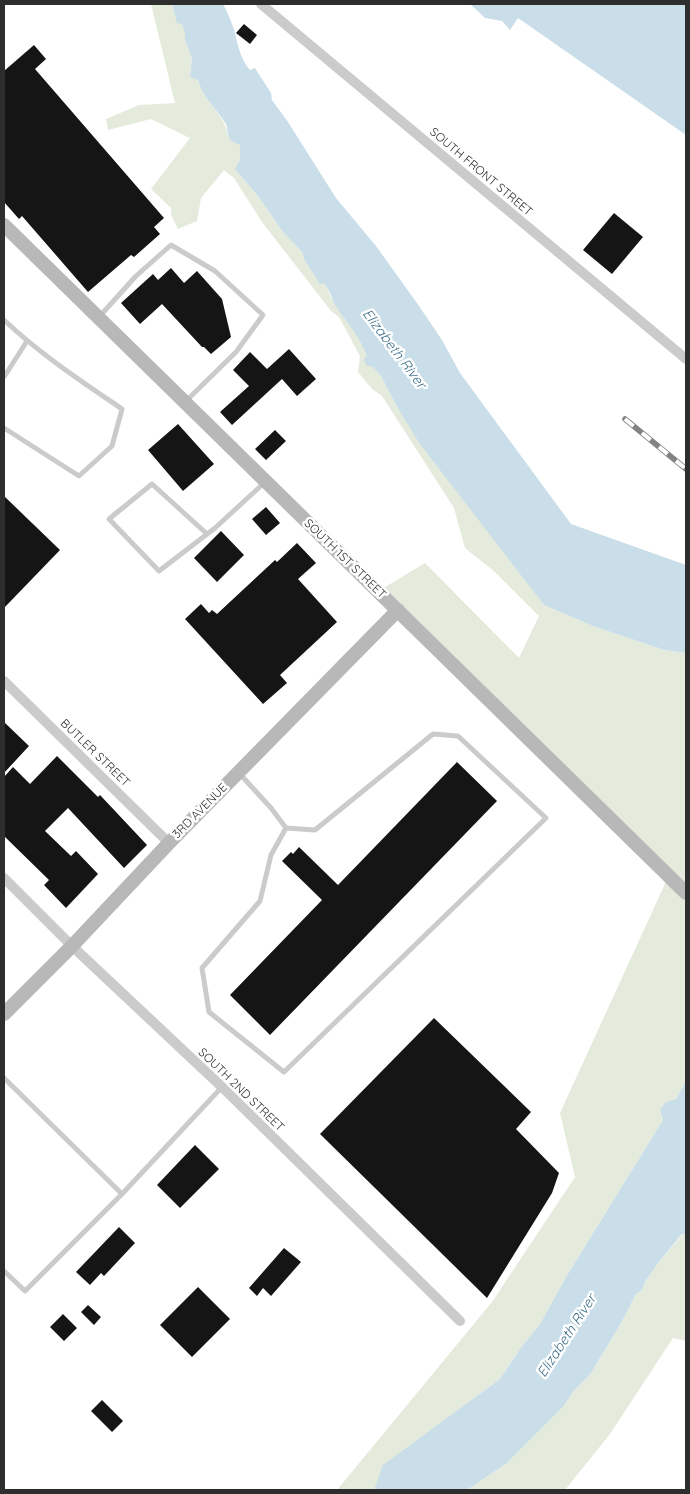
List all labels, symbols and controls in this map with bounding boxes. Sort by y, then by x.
street label: SOUTH FRONT STREET [427,125,535,219]
water label: Elizabeth River [359,306,429,392]
street label: SOUTH 1ST STREET [301,516,389,602]
street label: BUTLER STREET [57,716,133,790]
street label: 3RD AVENUE [170,781,230,841]
street label: SOUTH 2ND STREET [195,1045,287,1135]
water label: Elizabeth River [534,1291,600,1381]

